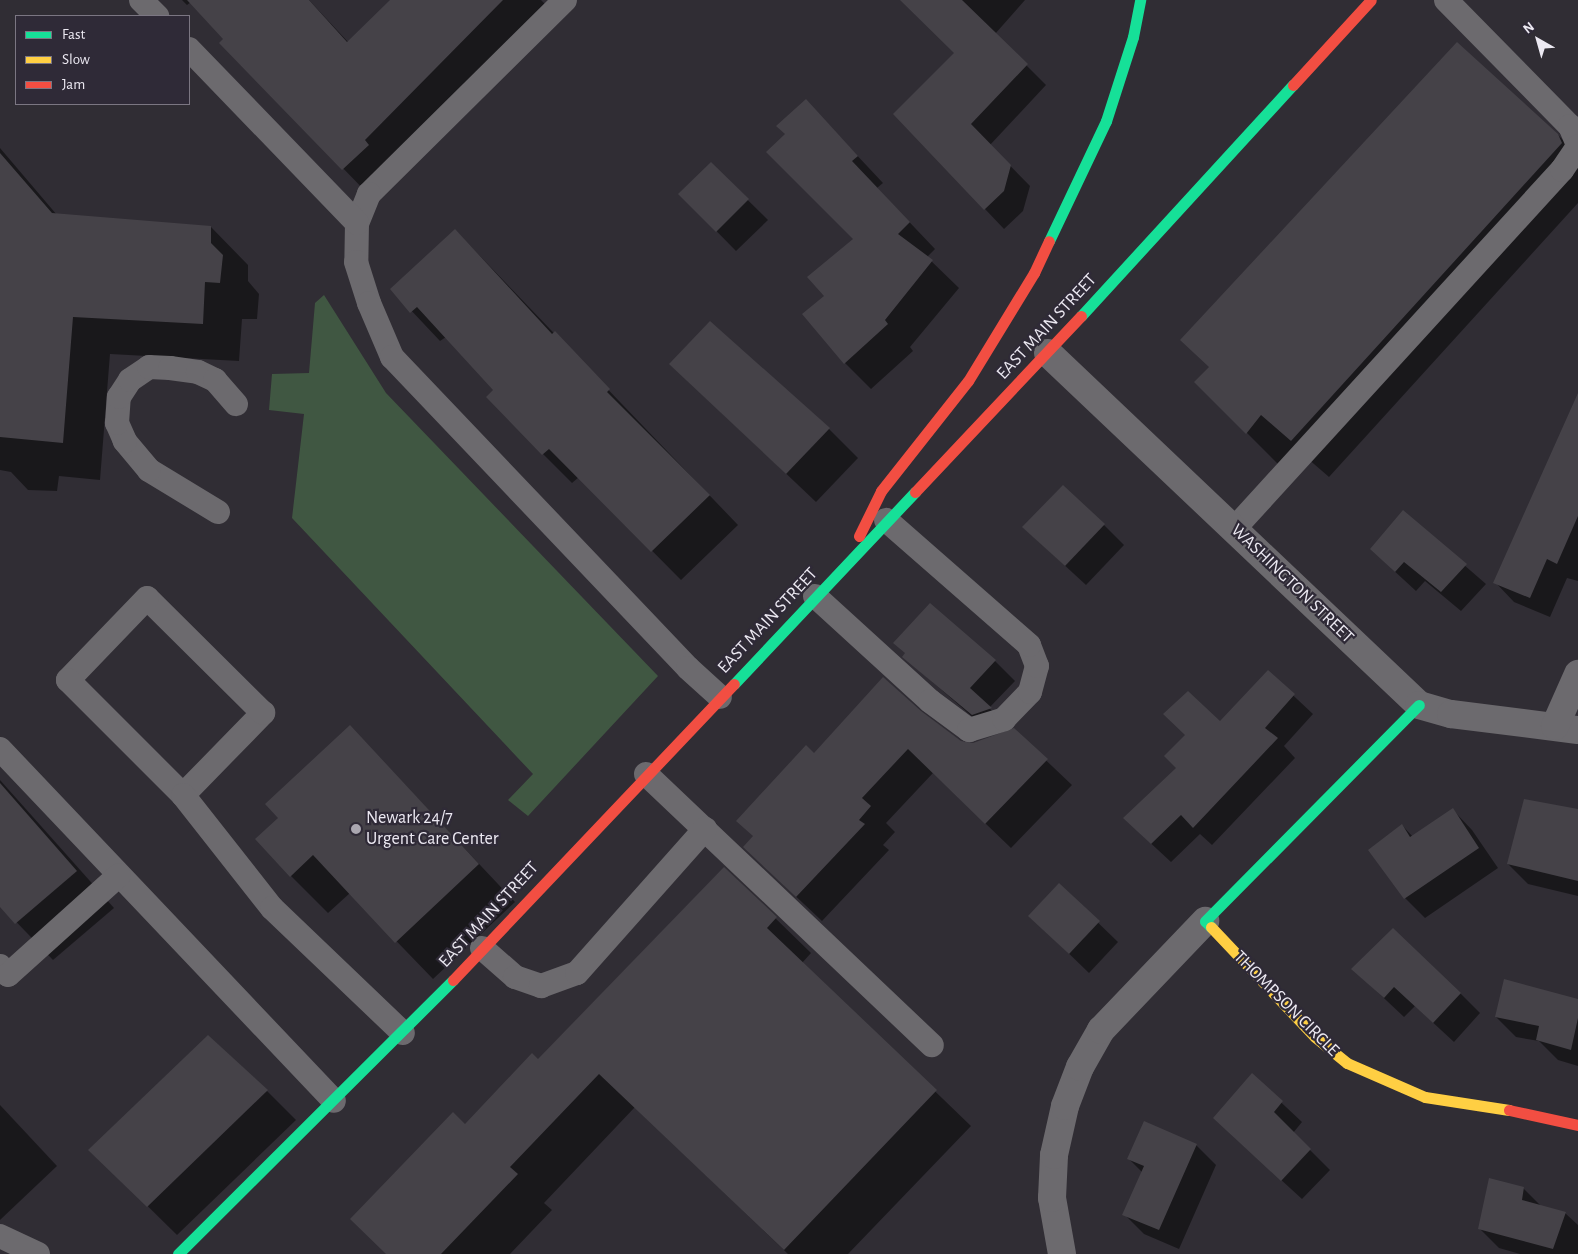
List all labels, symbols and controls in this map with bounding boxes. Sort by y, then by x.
legend [15,15,190,105]
north arrow [1513,15,1563,65]
text: N [1521,20,1537,37]
text: Fast [62,27,85,42]
text: Slow [62,52,90,67]
text: Jam [62,77,85,92]
street label: EAST MAIN STREET [992,270,1102,384]
street label: WASHINGTON STREET [1226,520,1358,648]
street label: EAST MAIN STREET [713,564,823,678]
place label: Newark 24/7 Urgent Care Center [366,808,499,851]
marker: Newark 24/7 Urgent Care Center [350,823,362,835]
street label: EAST MAIN STREET [434,858,544,972]
street label: THOMPSON CIRCLE [1229,947,1343,1061]

